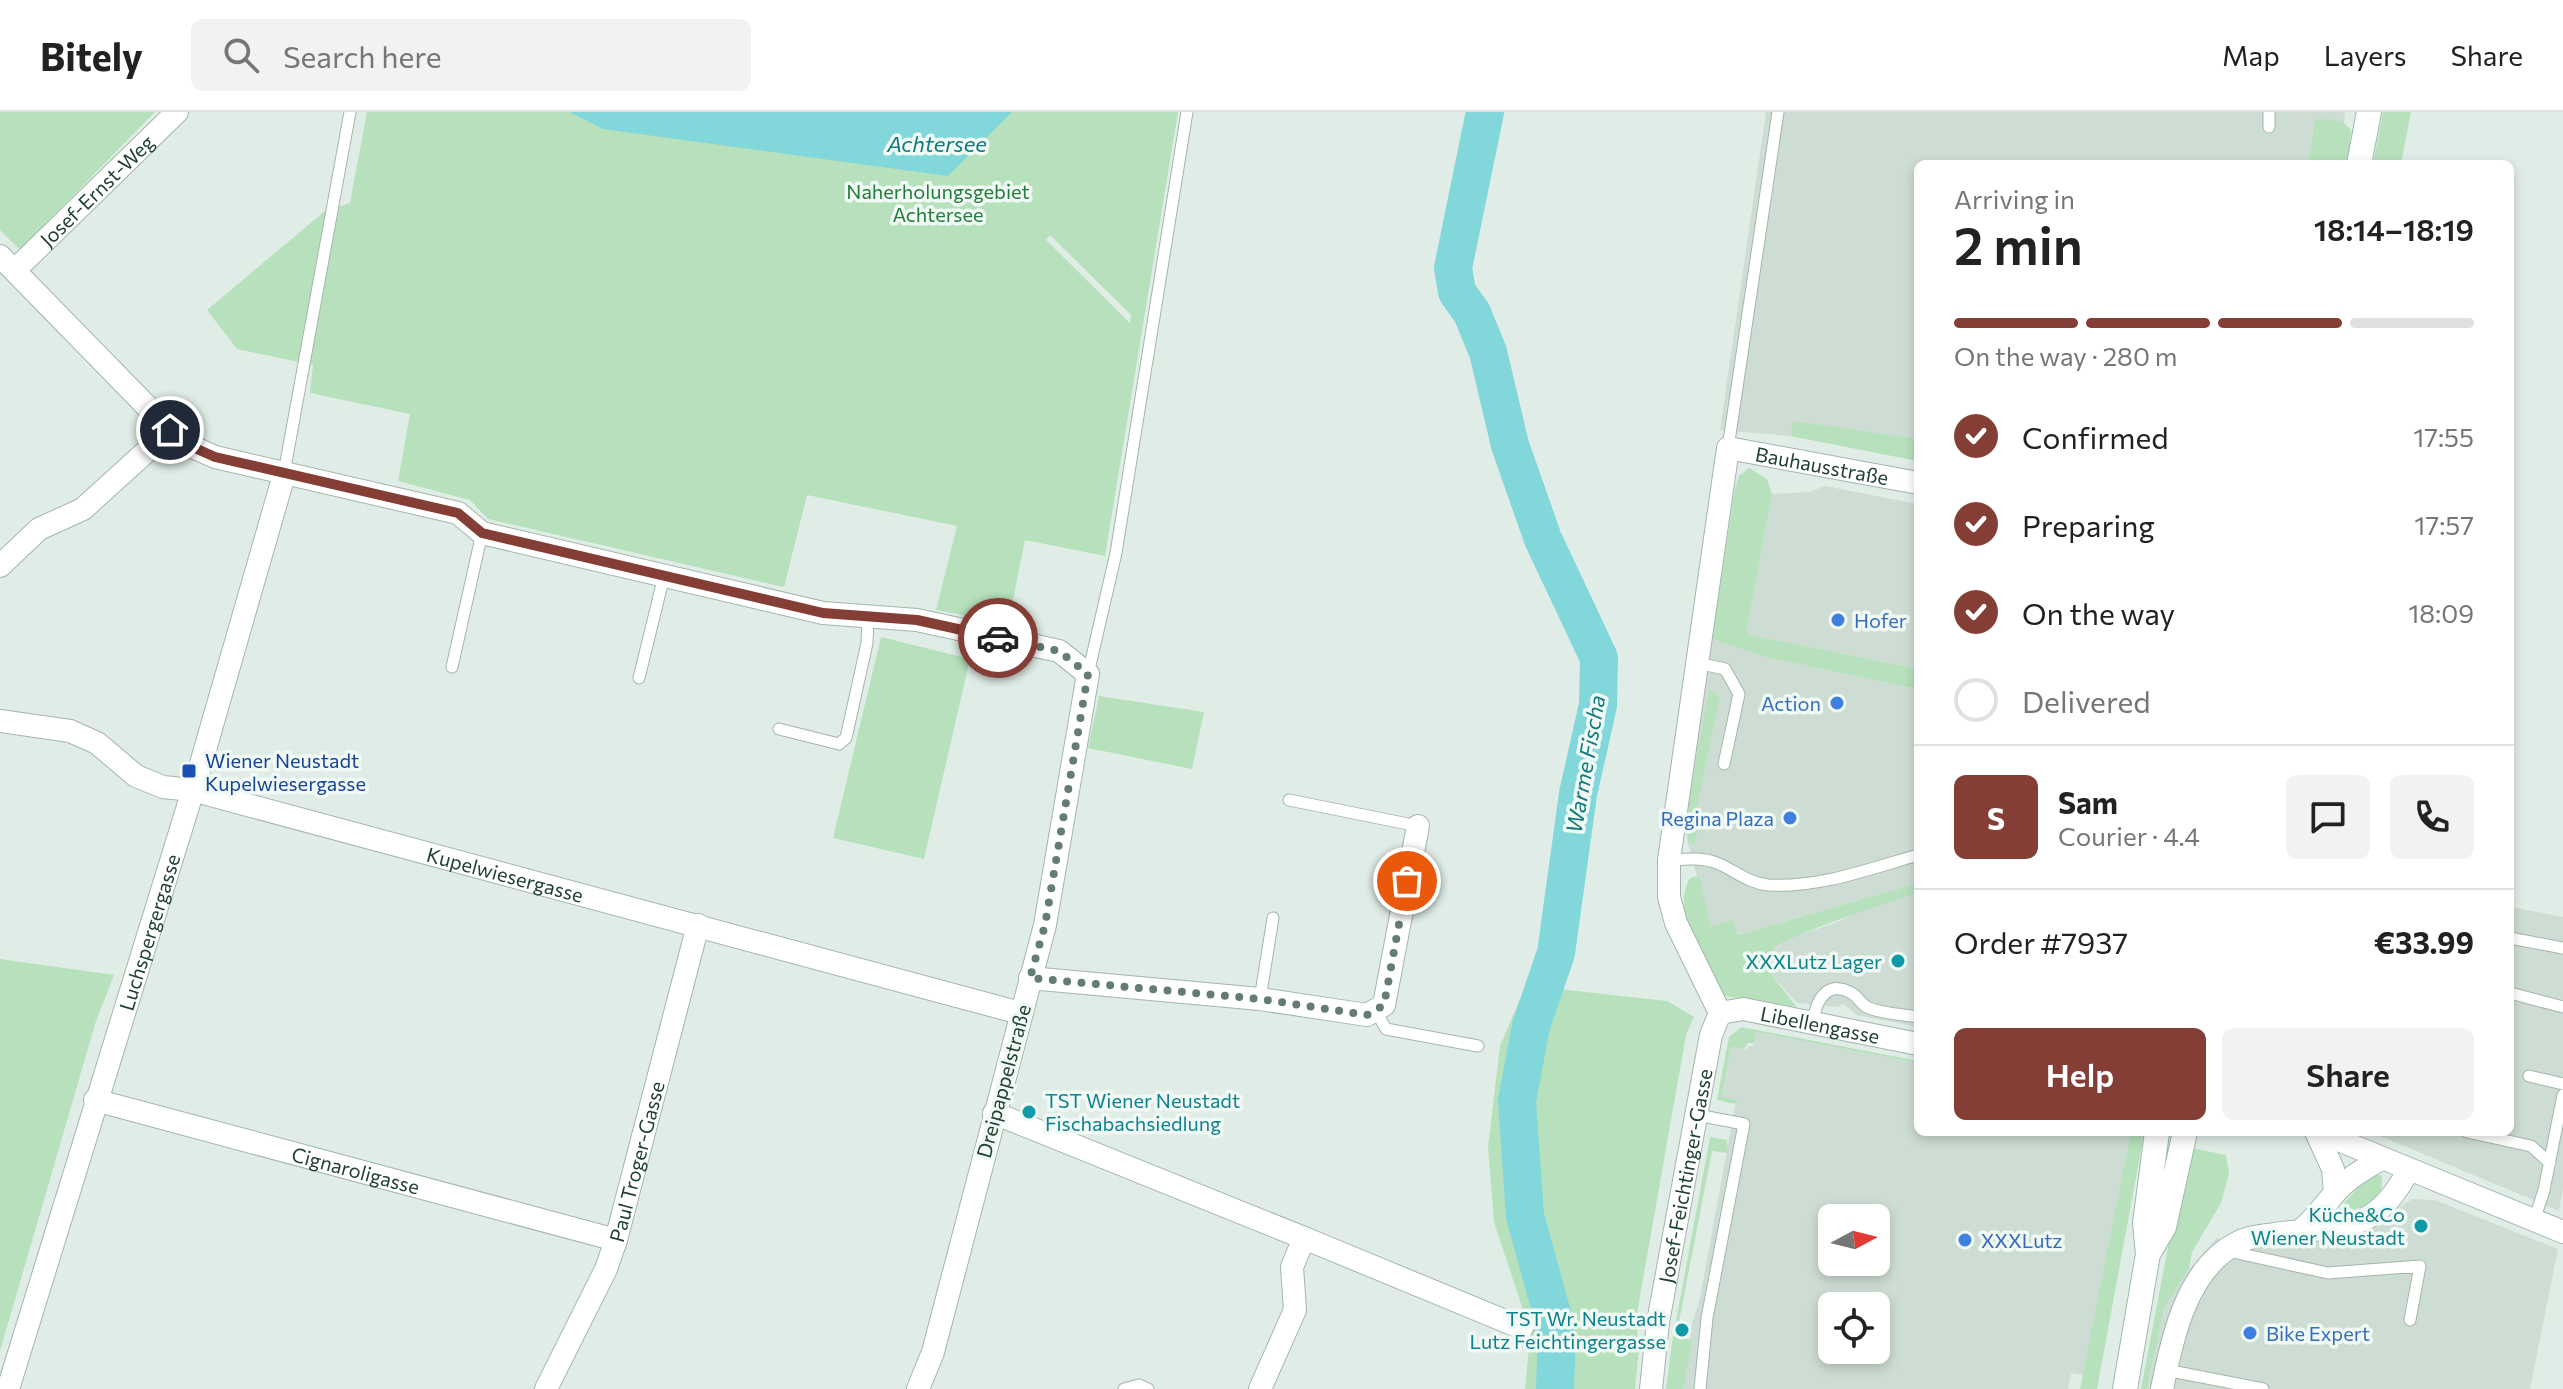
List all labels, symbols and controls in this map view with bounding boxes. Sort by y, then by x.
search box [191,19,751,91]
text: Bitely [40,32,143,79]
icon: search [219,33,263,77]
text: Search here [283,37,442,74]
text: Map [2222,38,2280,72]
text: Layers [2324,38,2406,72]
text: Share [2450,38,2523,72]
street label: Josef-Ernst-Weg [35,130,159,251]
water label: Achtersee [886,130,987,157]
park label: Naherholungsgebiet Achtersee [846,179,1030,226]
text: Arriving in [1954,183,2075,214]
text: 18:14–18:19 [2314,210,2474,247]
text: 2 min [1954,212,2083,276]
text: On the way · 280 m [1954,340,2178,371]
pin [136,396,204,464]
icon: home [148,408,192,452]
icon: check [1954,414,1998,458]
text: Confirmed [2022,418,2169,455]
text: 17:55 [2413,421,2474,452]
street label: Bauhausstraße [1754,441,1891,489]
icon: check [1954,502,1998,546]
text: Preparing [2022,506,2155,543]
text: 17:57 [2414,509,2474,540]
icon: check [1954,590,1998,634]
text: On the way [2022,594,2175,631]
text: 18:09 [2408,597,2474,628]
courier [958,598,1038,678]
place label: Hofer [1854,608,1907,632]
marker: Hofer [1829,611,1847,629]
icon: car [976,616,1020,660]
text: Delivered [2022,682,2151,719]
place label: Action [1761,691,1821,715]
water label: Warme Fischa [1560,693,1610,835]
marker: Action [1828,694,1846,712]
place label: Wiener Neustadt Kupelwiesergasse [205,748,366,795]
marker: Wiener Neustadt Kupelwiesergasse [180,762,198,780]
button: chat [2286,775,2370,859]
button: phone [2390,775,2474,859]
text: Sam [2058,783,2118,820]
text: S [1987,799,2005,836]
place label: Regina Plaza [1660,806,1774,830]
marker: Regina Plaza [1781,809,1799,827]
text: Courier · 4.4 [2058,820,2200,851]
street label: Kupelwiesergasse [424,842,586,907]
pin [1373,847,1441,915]
street label: Luchspergergasse [114,851,185,1014]
icon: bag [1385,859,1429,903]
text: Order #7937 [1954,923,2128,960]
text: €33.99 [2374,923,2474,960]
place label: XXXLutz Lager [1746,949,1882,973]
marker: XXXLutz Lager [1889,952,1907,970]
street label: Libellengasse [1758,1001,1882,1048]
street label: Dreipappelstraße [971,1002,1035,1160]
button: Help [1954,1028,2206,1120]
button: Share [2222,1028,2474,1120]
street label: Josef-Feichtinger-Gasse [1653,1067,1717,1285]
street label: Paul Troger-Gasse [604,1078,669,1245]
place label: TST Wiener Neustadt Fischabachsiedlung [1045,1088,1240,1135]
marker: TST Wiener Neustadt Fischabachsiedlung [1020,1103,1038,1121]
street label: Cignaroligasse [289,1141,422,1199]
place label: Küche&Co Wiener Neustadt [2251,1202,2405,1249]
north arrow [1818,1204,1890,1276]
map controls [1818,1204,1890,1364]
marker: Küche&Co Wiener Neustadt [2412,1217,2430,1235]
place label: XXXLutz [1981,1228,2063,1252]
marker: XXXLutz [1956,1231,1974,1249]
button: locate [1818,1292,1890,1364]
place label: TST Wr. Neustadt Lutz Feichtingergasse [1469,1306,1666,1353]
marker: TST Wr. Neustadt Lutz Feichtingergasse [1673,1321,1691,1339]
place label: Bike Expert [2266,1321,2370,1345]
marker: Bike Expert [2241,1324,2259,1342]

